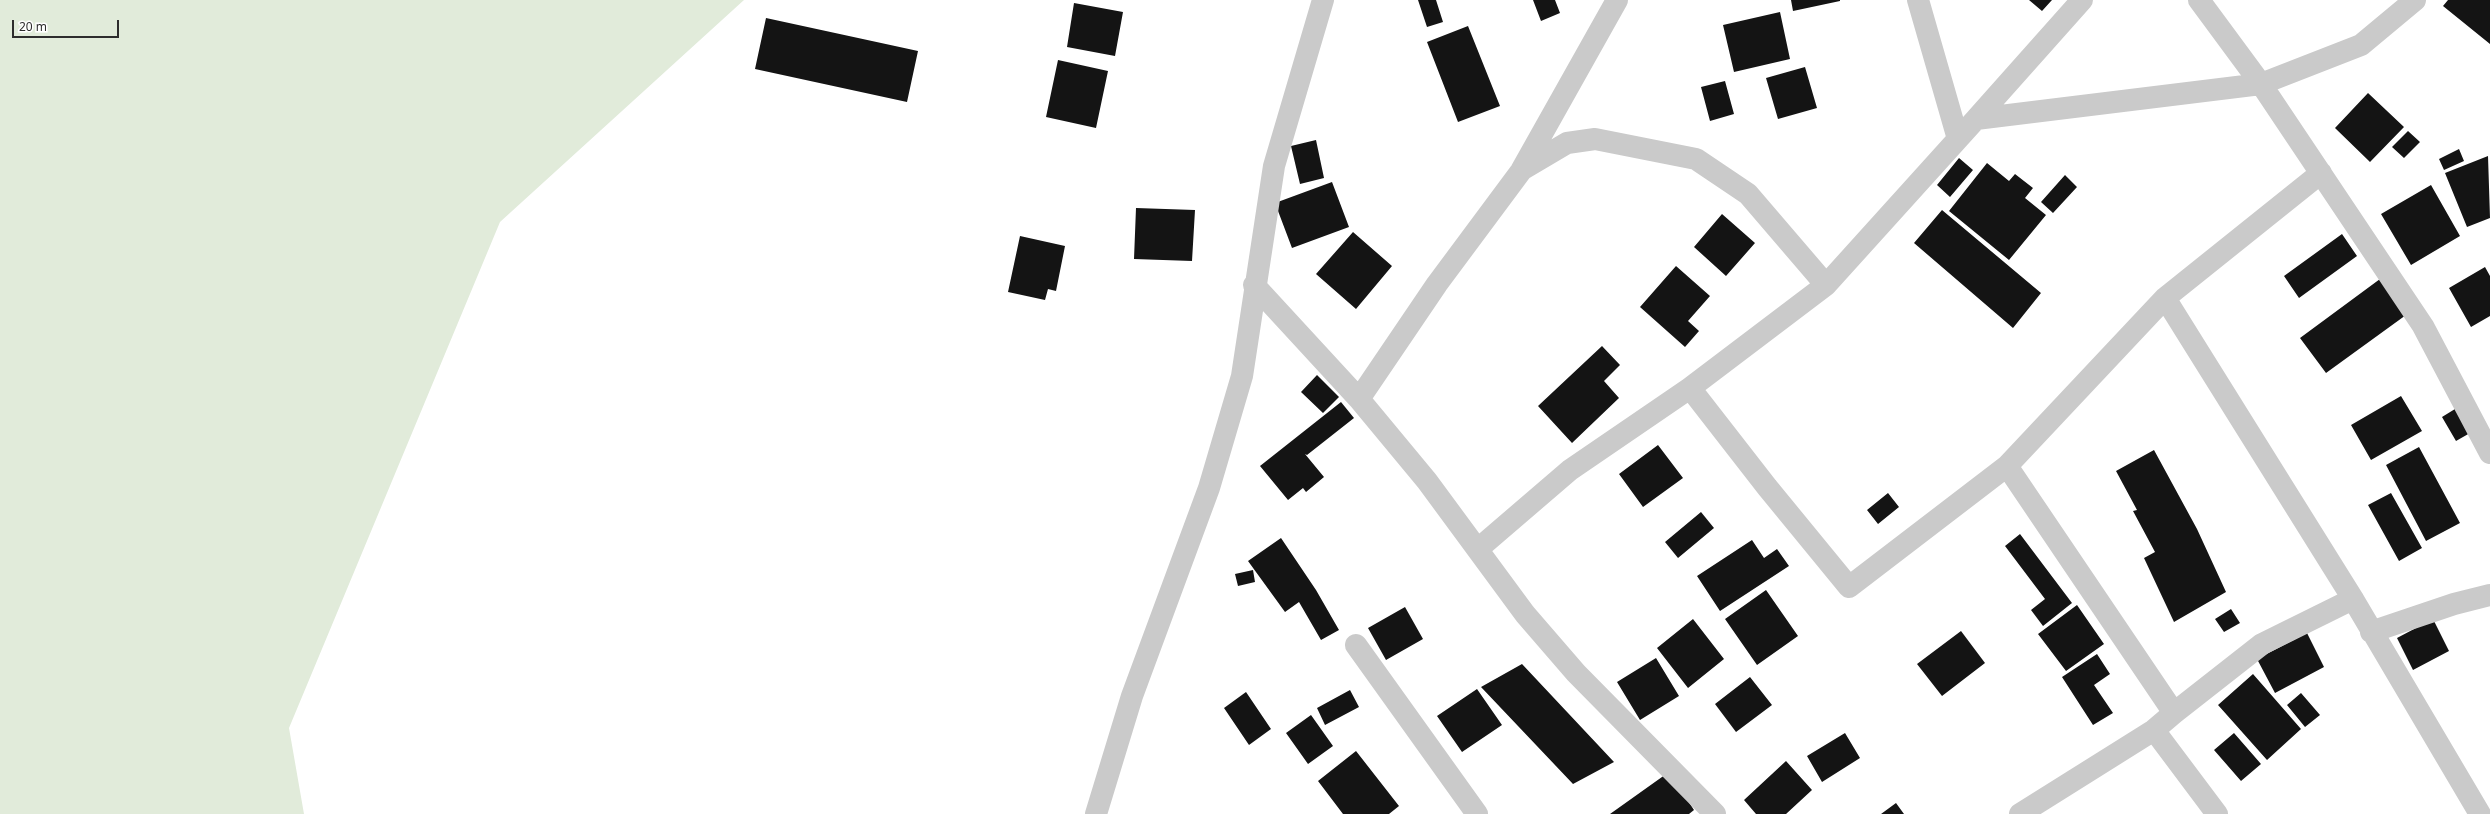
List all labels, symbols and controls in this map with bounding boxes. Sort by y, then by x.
scale bar [14,12,121,38]
text: 20 m [19,18,47,35]

